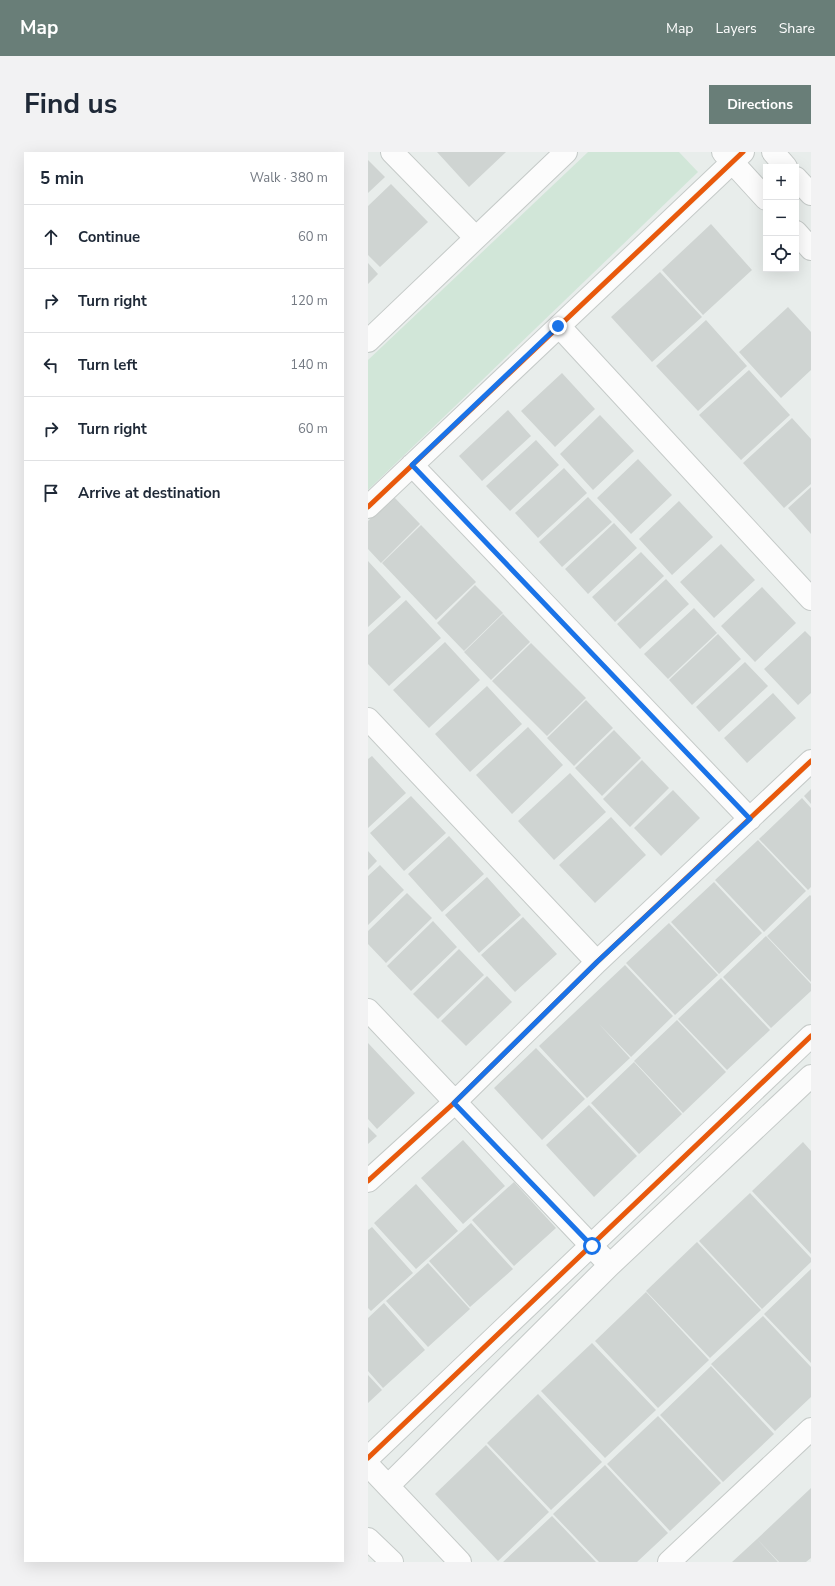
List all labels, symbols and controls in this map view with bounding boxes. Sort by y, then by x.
text: Map [20,15,58,41]
text: Map [666,19,693,38]
text: Layers [715,19,757,38]
text: Share [779,19,815,38]
text: Find us [24,85,118,123]
button: Directions [709,85,811,124]
map controls [763,164,799,272]
button: + [763,164,799,200]
text: 5 min [40,167,84,190]
text: Walk · 380 m [250,169,328,187]
button: − [763,200,799,236]
icon: ahead [40,226,62,248]
text: Continue [78,227,140,247]
text: 60 m [298,228,328,246]
button: locate [763,236,799,272]
icon: right [40,290,62,312]
text: Turn right [78,291,147,311]
text: 120 m [290,292,328,310]
route end [549,317,567,335]
icon: left [40,354,62,376]
text: Turn left [78,355,137,375]
text: 140 m [290,356,328,374]
icon: right [40,418,62,440]
text: Turn right [78,419,147,439]
text: 60 m [298,420,328,438]
icon: arrive [40,482,62,504]
text: Arrive at destination [78,483,221,503]
route start [583,1237,601,1255]

